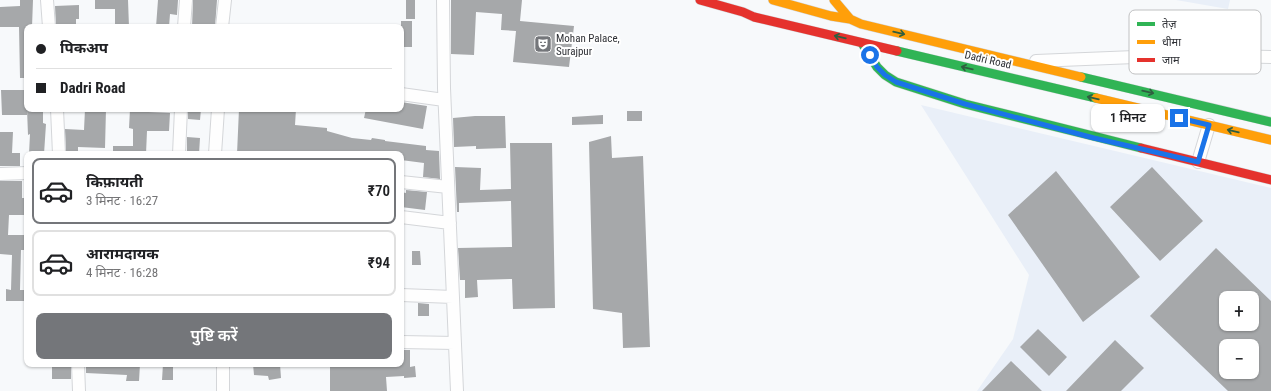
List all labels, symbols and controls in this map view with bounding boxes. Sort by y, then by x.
legend [1129,10,1261,74]
text: तेज़ [1162,18,1177,31]
one-way arrow [892,29,905,37]
place label: Mohan Palace, Surajpur [556,32,620,58]
one-way arrow [834,33,847,41]
theatre icon: Mohan Palace, Surajpur [533,34,553,54]
text: धीमा [1162,36,1181,49]
text: पिकअप [60,39,108,57]
route start [861,46,879,64]
street label: Dadri Road [963,48,1013,72]
text: जाम [1162,54,1180,67]
one-way arrow [960,63,973,71]
text: Dadri Road [60,79,125,97]
one-way arrow [1141,89,1154,97]
one-way arrow [1087,93,1100,101]
callout: 1 मिनट [1091,104,1165,132]
route end [1170,109,1188,127]
text: 1 मिनट [1110,110,1146,125]
one-way arrow [1227,127,1240,135]
icon: car [38,173,74,209]
text: किफ़ायती [86,173,143,191]
text: ₹70 [368,182,390,200]
text: 3 मिनट · 16:27 [86,193,158,208]
icon: car [38,245,74,281]
text: आरामदायक [86,245,159,263]
text: ₹94 [368,254,390,272]
text: 4 मिनट · 16:28 [86,265,158,280]
map controls [1219,291,1259,379]
button: + [1219,291,1259,331]
button: पुष्टि करें [36,313,392,359]
button: − [1219,339,1259,379]

